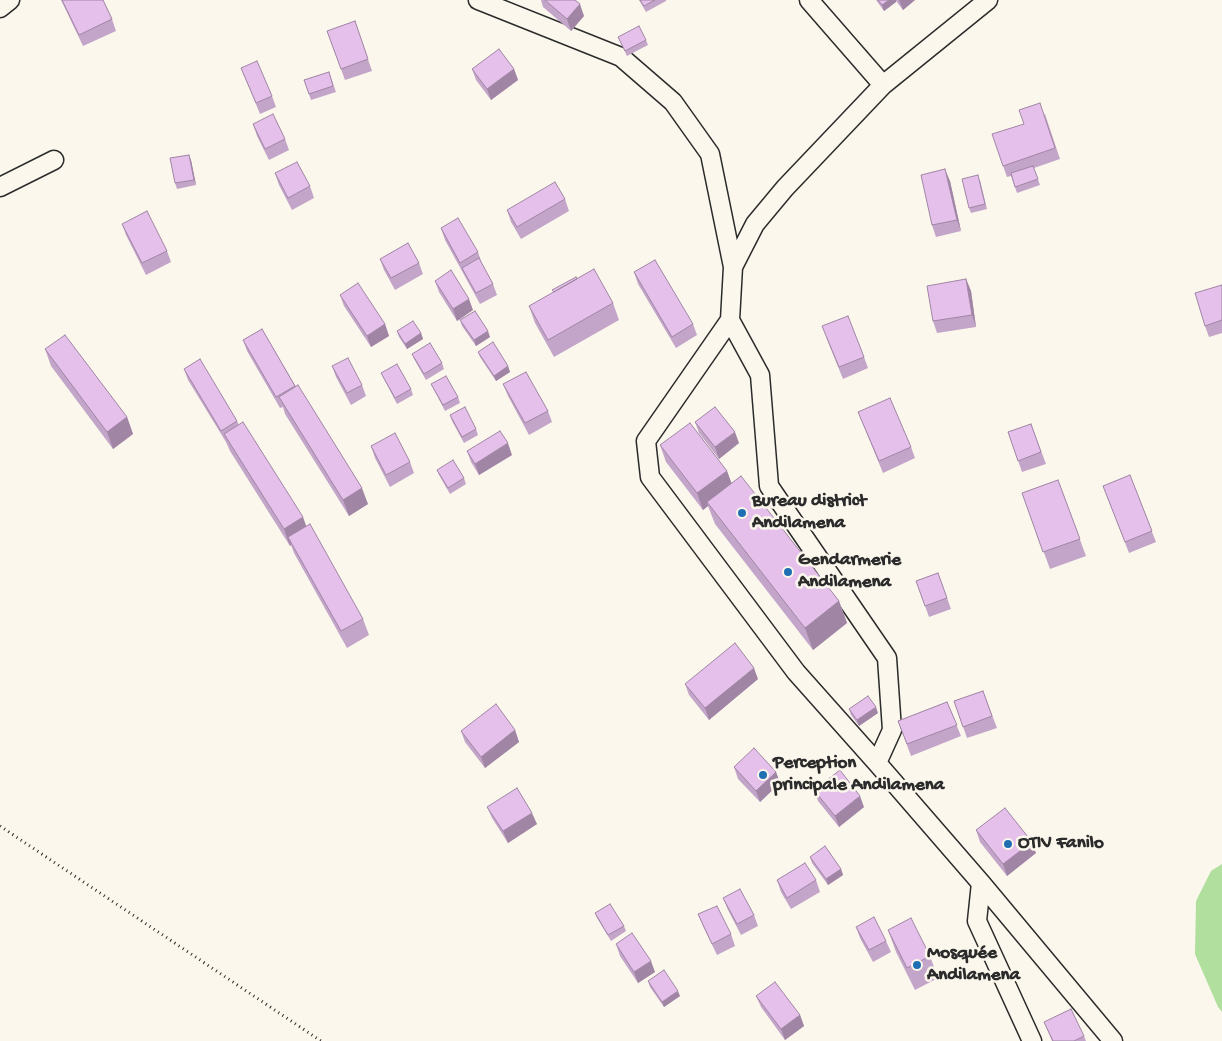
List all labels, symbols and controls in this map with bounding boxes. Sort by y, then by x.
place label: Bureau district Andilamena [752,491,866,535]
marker: Bureau district Andilamena [736,507,748,519]
place label: Gendarmerie Andilamena [798,550,901,594]
marker: Gendarmerie Andilamena [782,566,794,578]
place label: Perception principale Andilamena [773,753,944,797]
marker: Perception principale Andilamena [757,769,769,781]
place label: OTIV Fanilo [1018,833,1104,855]
marker: OTIV Fanilo [1002,838,1014,850]
place label: Mosquée Andilamena [927,943,1020,987]
marker: Mosquée Andilamena [911,959,923,971]

